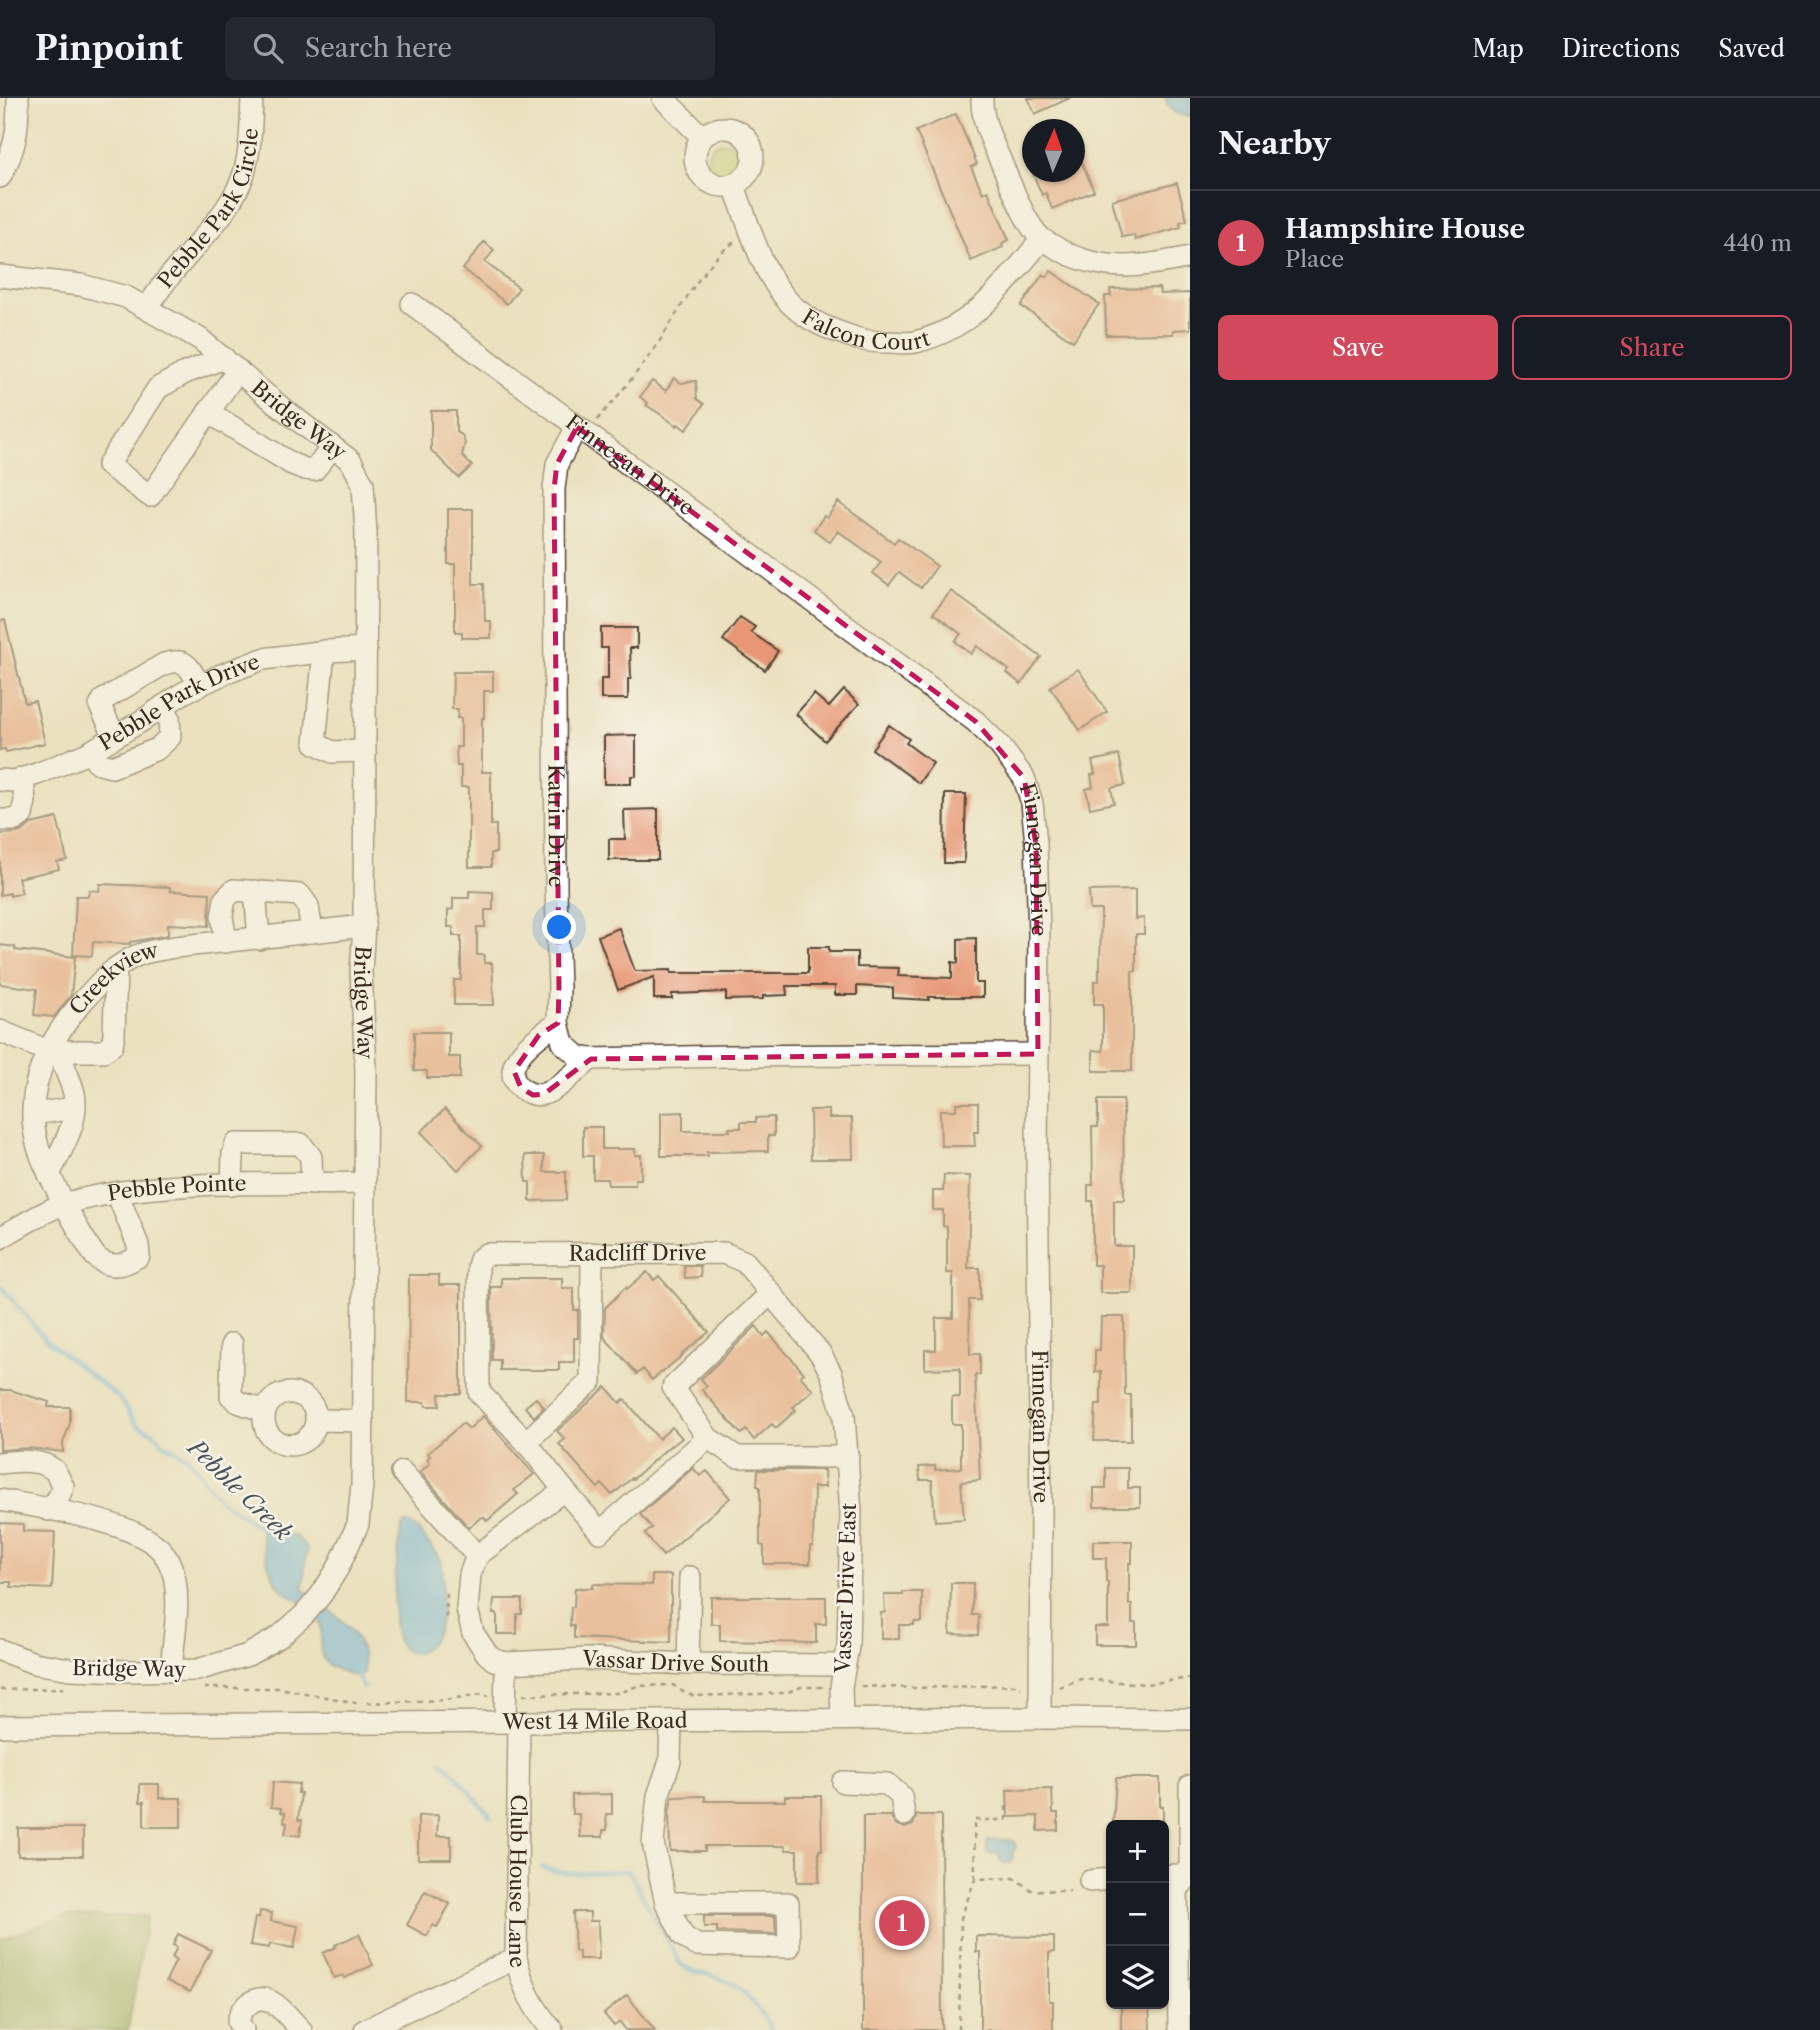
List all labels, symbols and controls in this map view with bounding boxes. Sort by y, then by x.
search box [225,17,715,80]
text: Pinpoint [35,28,183,69]
icon: search [249,29,287,67]
text: Search here [305,32,452,64]
text: Map [1472,34,1524,63]
text: Directions [1562,34,1680,63]
text: Saved [1718,34,1785,63]
north arrow [1022,119,1085,182]
text: Nearby [1218,125,1331,162]
street label: Pebble Park Circle [152,127,263,293]
text: Hampshire House [1285,213,1525,245]
text: 1 [1236,229,1246,257]
text: 440 m [1723,229,1792,257]
text: Place [1285,245,1344,273]
street label: Falcon Court [798,304,933,355]
button: Save [1218,315,1498,380]
button: Share [1512,315,1792,380]
street label: Bridge Way [247,375,352,465]
street label: Finnegan Drive [561,409,699,521]
street label: Pebble Park Drive [94,649,263,756]
street label: Katrin Drive [543,764,569,888]
street label: Finnegan Drive [1014,780,1052,937]
your location [542,910,576,944]
street label: Creekview [64,937,161,1019]
street label: Bridge Way [349,945,378,1060]
street label: Pebble Pointe [106,1171,247,1206]
street label: Radcliff Drive [569,1240,706,1266]
street label: Finnegan Drive [1027,1350,1054,1503]
water label: Pebble Creek [181,1432,298,1546]
street label: Vassar Drive East [830,1502,861,1674]
street label: Vassar Drive South [581,1646,769,1677]
street label: Bridge Way [72,1655,186,1682]
street label: West 14 Mile Road [501,1708,688,1734]
street label: Club House Lane [504,1794,531,1970]
map controls [1106,1820,1169,2009]
button: + [1106,1820,1169,1883]
button: − [1106,1883,1169,1946]
pin: 1 [879,1897,925,1949]
button: layers [1106,1946,1169,2009]

